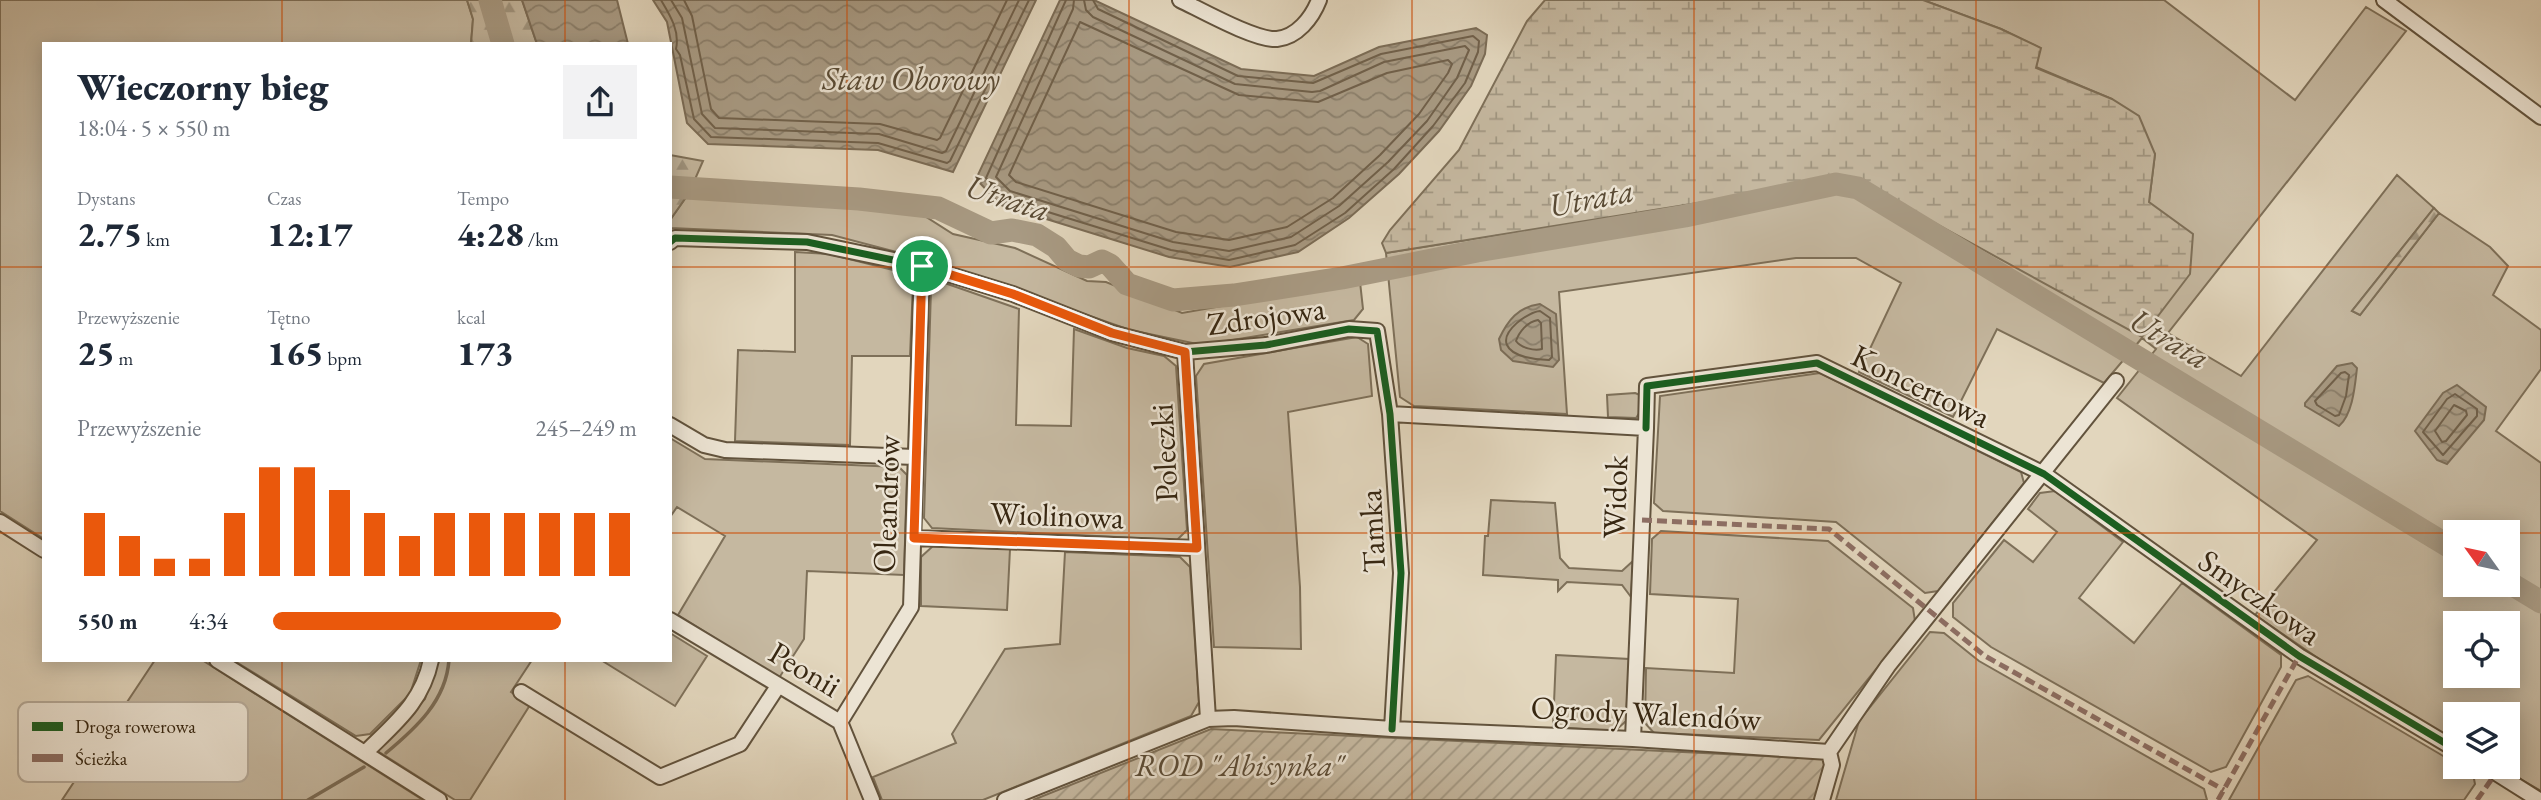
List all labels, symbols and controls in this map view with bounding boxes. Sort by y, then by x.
water label: Staw Oborowy [821,57,1000,100]
text: Wieczorny bieg [77,62,328,111]
button: share [563,65,637,139]
text: 18:04 · 5 × 550 m [77,113,230,143]
water label: Utrata [960,164,1055,231]
water label: Utrata [1545,168,1637,227]
text: Dystans [77,186,136,211]
text: Czas [267,186,301,211]
text: Tempo [457,186,509,211]
text: 2.75 [77,211,143,256]
text: 12:17 [267,211,353,256]
text: 4:28 [457,211,524,256]
text: km [143,227,170,252]
text: /km [524,227,559,252]
pin [892,236,952,296]
icon: arrive [903,247,941,285]
street label: Zdrojowa [1204,287,1328,345]
water label: Utrata [2122,298,2218,379]
text: Przewyższenie [77,305,180,330]
text: Tętno [267,305,310,330]
text: kcal [457,305,486,330]
text: 25 [77,330,115,375]
text: 165 [267,330,324,375]
text: 173 [457,330,514,375]
street label: Koncertowa [1845,334,1998,438]
text: m [115,346,133,371]
text: bpm [324,346,362,371]
street label: Poleczki [1140,403,1188,503]
text: Przewyższenie [77,413,201,443]
text: 245–249 m [536,413,637,443]
street label: Oleandrów [863,433,909,574]
street label: Widok [1593,454,1637,539]
street label: Tamka [1349,488,1395,574]
street label: Wiolinowa [989,492,1125,538]
north arrow [2443,520,2520,597]
map controls [2443,520,2520,779]
street label: Smyczkowa [2190,539,2330,655]
text: 550 m [77,606,138,636]
text: 4:34 [189,606,228,636]
button: locate [2443,611,2520,688]
street label: Peonii [761,631,849,707]
street label: Ogrody Walendów [1530,686,1763,740]
legend [18,702,248,782]
button: layers [2443,702,2520,779]
text: Droga rowerowa [75,714,196,739]
park label: ROD "Abisynka" [1135,744,1347,786]
text: Ścieżka [75,746,128,771]

